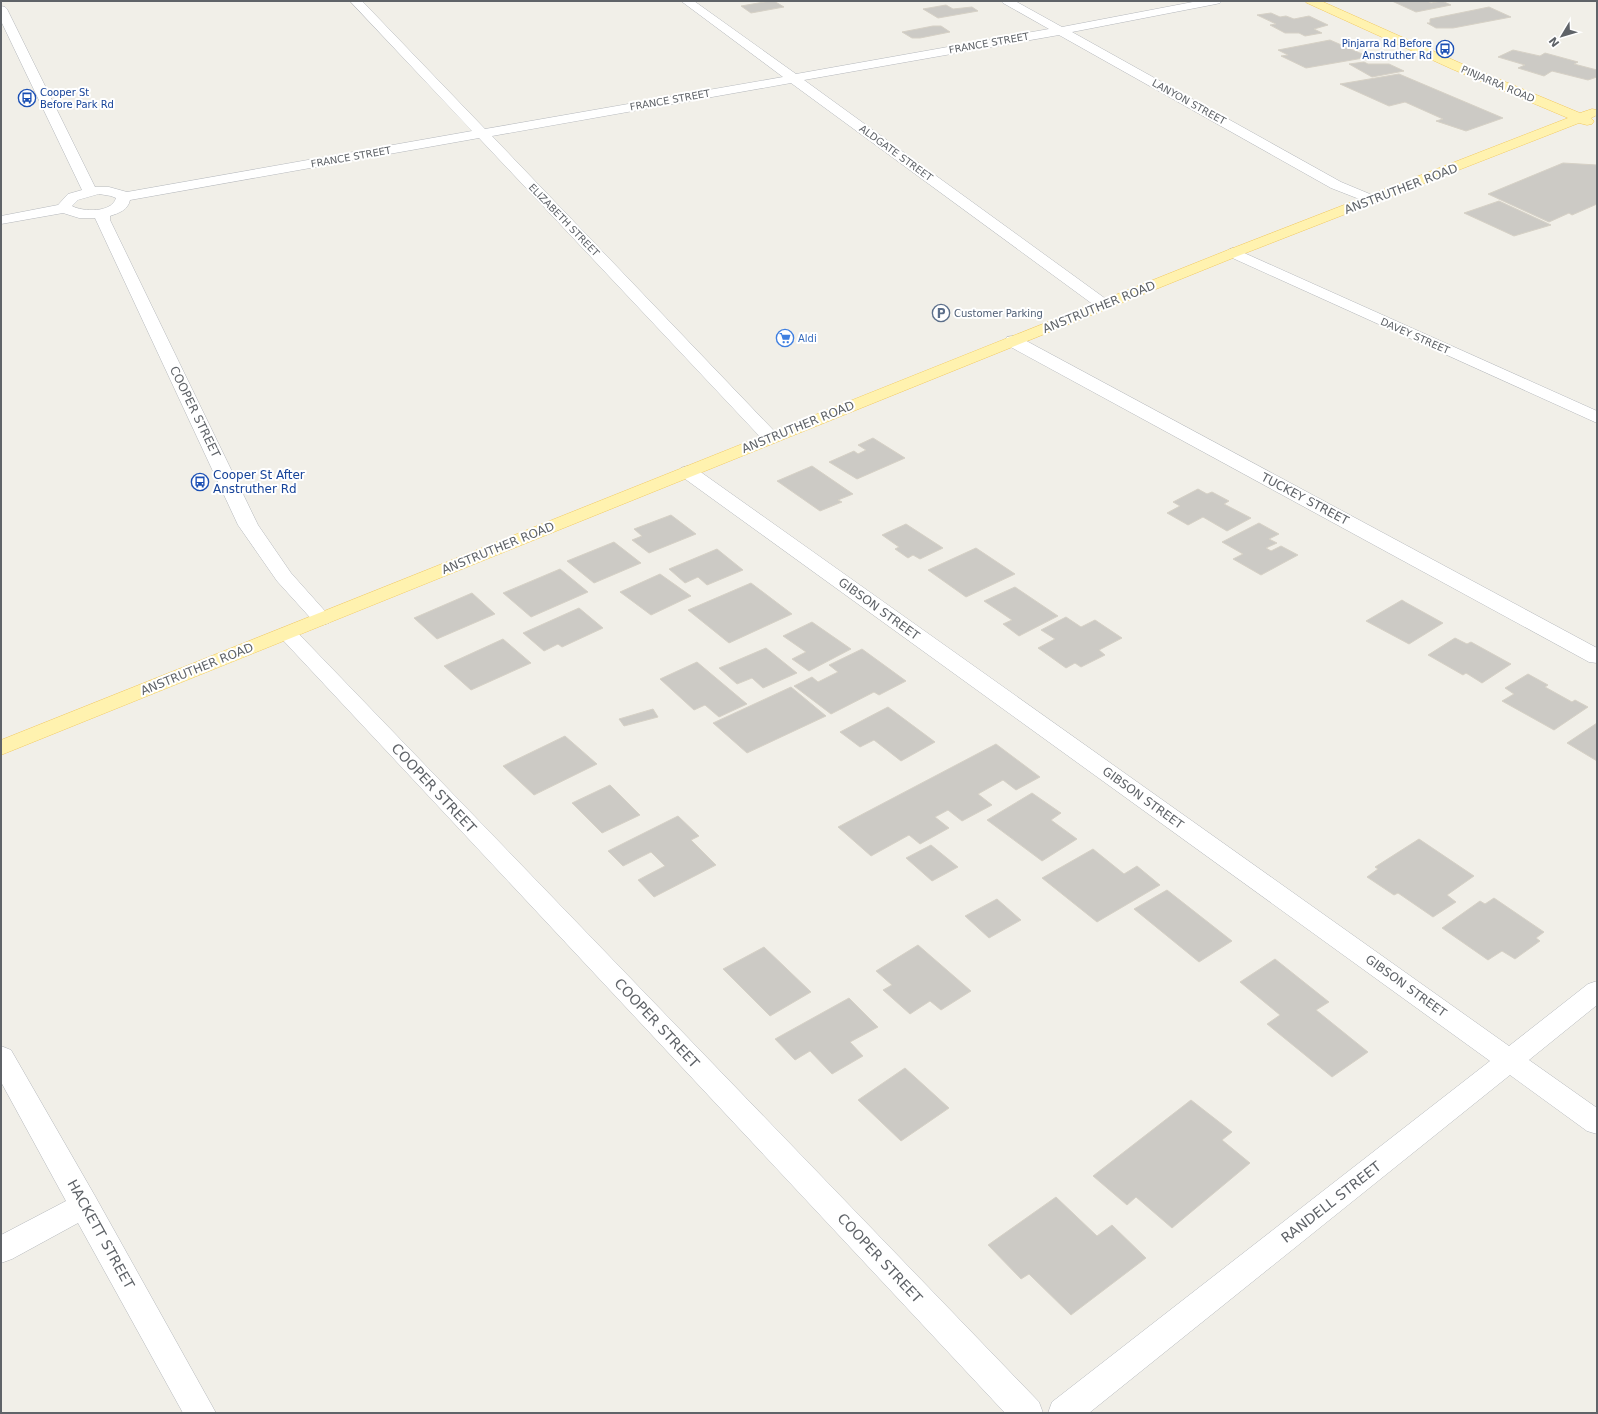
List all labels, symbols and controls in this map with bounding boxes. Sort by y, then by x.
north arrow [1542,16,1582,56]
street label: FRANCE STREET [948,30,1031,55]
text: N [1547,34,1562,49]
place label: Pinjarra Rd Before Anstruther Rd [1342,38,1432,61]
bus stop icon: Pinjarra Rd Before Anstruther Rd [1435,39,1455,59]
street label: PINJARRA ROAD [1460,64,1537,105]
street label: LANYON STREET [1150,77,1228,127]
place label: Cooper St Before Park Rd [40,87,114,110]
street label: FRANCE STREET [629,87,712,112]
bus stop icon: Cooper St Before Park Rd [17,88,37,108]
street label: ALDGATE STREET [857,123,935,184]
street label: FRANCE STREET [310,144,393,169]
street label: ANSTRUTHER ROAD [1342,161,1460,217]
street label: ELIZABETH STREET [526,181,602,259]
street label: ANSTRUTHER ROAD [1041,278,1157,336]
parking icon: Customer Parking [931,303,951,323]
place label: Customer Parking [954,308,1043,319]
street label: DAVEY STREET [1379,316,1452,357]
supermarket icon: Aldi [775,328,795,348]
place label: Aldi [798,333,817,344]
street label: COOPER STREET [167,364,224,461]
street label: ANSTRUTHER ROAD [740,398,856,456]
place label: Cooper St After Anstruther Rd [213,468,305,496]
street label: TUCKEY STREET [1258,470,1352,528]
bus stop icon: Cooper St After Anstruther Rd [190,472,210,492]
street label: ANSTRUTHER ROAD [440,519,556,577]
street label: GIBSON STREET [836,575,923,643]
street label: ANSTRUTHER ROAD [139,640,255,698]
street label: COOPER STREET [388,740,480,836]
street label: GIBSON STREET [1100,764,1187,832]
street label: GIBSON STREET [1363,952,1450,1020]
street label: COOPER STREET [611,975,703,1071]
street label: RANDELL STREET [1278,1158,1384,1246]
street label: HACKETT STREET [64,1177,138,1292]
street label: COOPER STREET [834,1210,926,1306]

